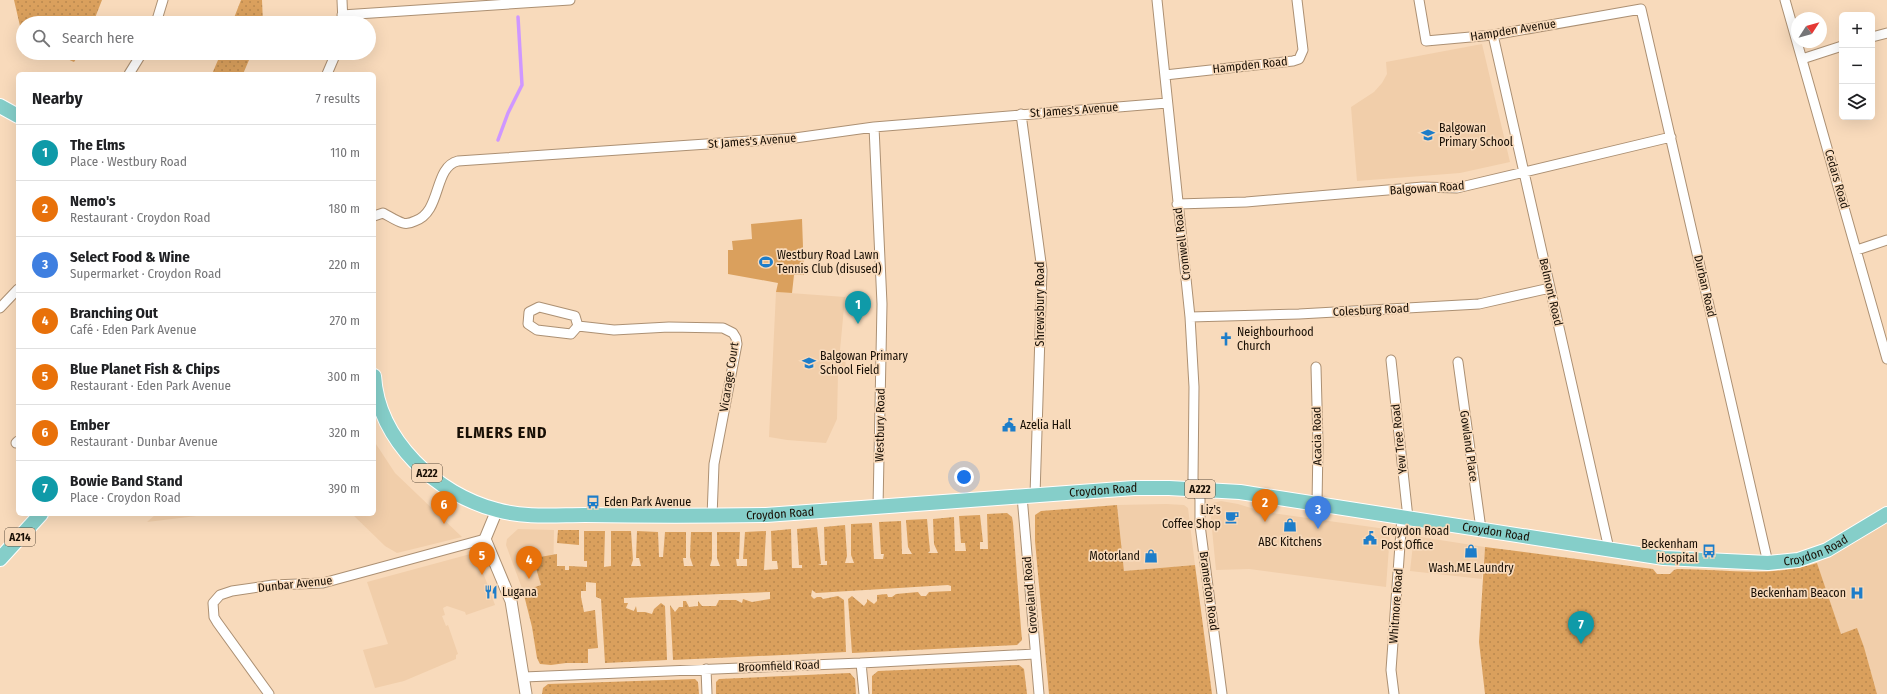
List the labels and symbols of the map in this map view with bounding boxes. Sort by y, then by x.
north arrow [1791,12,1827,48]
street label: Hampden Avenue [1469,16,1557,44]
street label: Hampden Road [1212,54,1288,76]
street label: St James's Avenue [1029,100,1119,120]
place label: Balgowan Primary School [1439,121,1513,149]
school or university icon: Balgowan Primary School [1420,127,1436,143]
street label: St James's Avenue [707,131,797,151]
street label: Cedars Road [1822,148,1852,210]
street label: Balgowan Road [1389,178,1465,198]
street label: Cromwell Road [1171,207,1193,281]
place label: Westbury Road Lawn Tennis Club (disused) [777,248,882,276]
street label: Durban Road [1691,253,1719,319]
sports icon: Westbury Road Lawn Tennis Club (disused) [758,254,774,270]
street label: Belmont Road [1536,257,1566,327]
street label: Shrewsbury Road [1033,262,1047,346]
pin: 1 [845,291,871,324]
street label: Colesburg Road [1333,301,1409,319]
place label: Neighbourhood Church [1237,325,1314,353]
church icon: Neighbourhood Church [1218,331,1234,347]
street label: Vicarage Court [717,341,741,413]
place label: Balgowan Primary School Field [820,349,909,377]
school or university icon: Balgowan Primary School Field [801,355,817,371]
street label: Westbury Road [872,388,888,462]
street label: Yew Tree Road [1388,403,1410,475]
street label: Acacia Road [1309,406,1325,466]
street label: Gowland Place [1457,410,1481,482]
public building icon: Azelia Hall [1001,417,1017,433]
place label: Azelia Hall [1020,418,1071,432]
district label: ELMERS END [456,423,548,442]
road number: A222 [412,464,442,482]
your location [954,467,974,487]
road number: A222 [1185,480,1215,498]
street label: Croydon Road [1069,481,1137,500]
pin: 2 [1252,489,1278,522]
pin: 6 [431,491,457,524]
bus stop icon: Eden Park Avenue [585,494,601,510]
place label: Eden Park Avenue [604,495,691,509]
pin: 3 [1305,496,1331,529]
place label: Liz's Coffee Shop [1162,503,1221,531]
street label: Croydon Road [746,504,815,522]
cafe icon: Liz's Coffee Shop [1224,509,1240,525]
shop icon: ABC Kitchens [1282,517,1298,533]
street label: Croydon Road [1461,520,1531,544]
place label: Croydon Road Post Office [1381,524,1449,552]
road number: A214 [5,528,35,546]
public building icon: Croydon Road Post Office [1362,530,1378,546]
street label: Croydon Road [1783,532,1850,568]
place label: ABC Kitchens [1258,535,1322,549]
place label: Beckenham Hospital [1641,537,1698,565]
pin: 5 [469,542,495,575]
shop icon: Wash.ME Laundry [1463,543,1479,559]
bus stop icon: Beckenham Hospital [1701,543,1717,559]
pin: 4 [516,546,542,579]
shop icon: Motorland [1143,548,1159,564]
place label: Motorland [1089,549,1140,563]
street label: Bramerton Road [1197,551,1221,631]
street label: Groveland Road [1020,556,1040,634]
place label: Wash.ME Laundry [1428,561,1514,575]
street label: Whitmore Road [1386,568,1406,644]
street label: Dunbar Avenue [257,573,333,595]
restaurant icon: Lugana [483,584,499,600]
place label: Lugana [502,585,537,599]
hospital icon: Beckenham Beacon [1849,585,1865,601]
place label: Beckenham Beacon [1751,586,1846,600]
pin: 7 [1568,611,1594,644]
street label: Broomfield Road [738,658,820,674]

